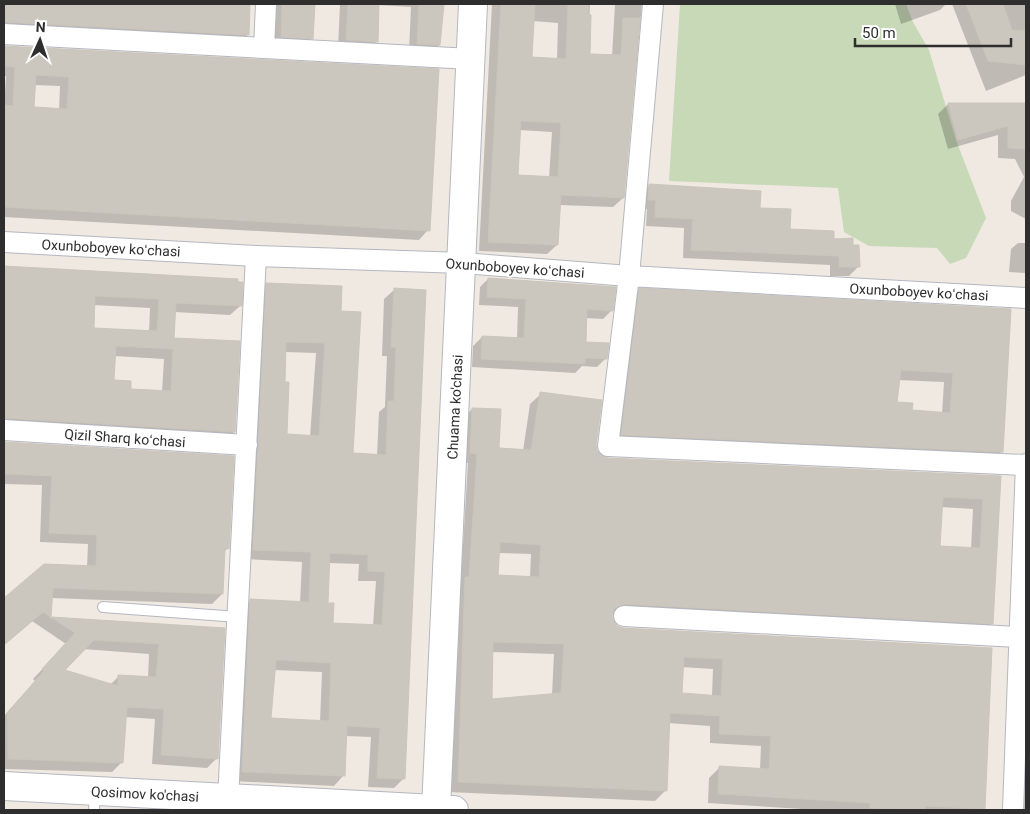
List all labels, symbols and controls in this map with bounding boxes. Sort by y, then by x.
north arrow [15,15,65,65]
scale bar [855,15,1011,47]
text: N [35,19,46,35]
text: 50 m [862,24,896,42]
street label: Oxunboboyev koʻchasi [41,236,181,260]
street label: Oxunboboyev koʻchasi [445,255,585,281]
street label: Oxunboboyev koʻchasi [849,280,989,304]
street label: Chuama ko'chasi [444,354,466,460]
street label: Qizil Sharq koʻchasi [64,426,186,450]
street label: Qosimov ko'chasi [91,783,199,805]

